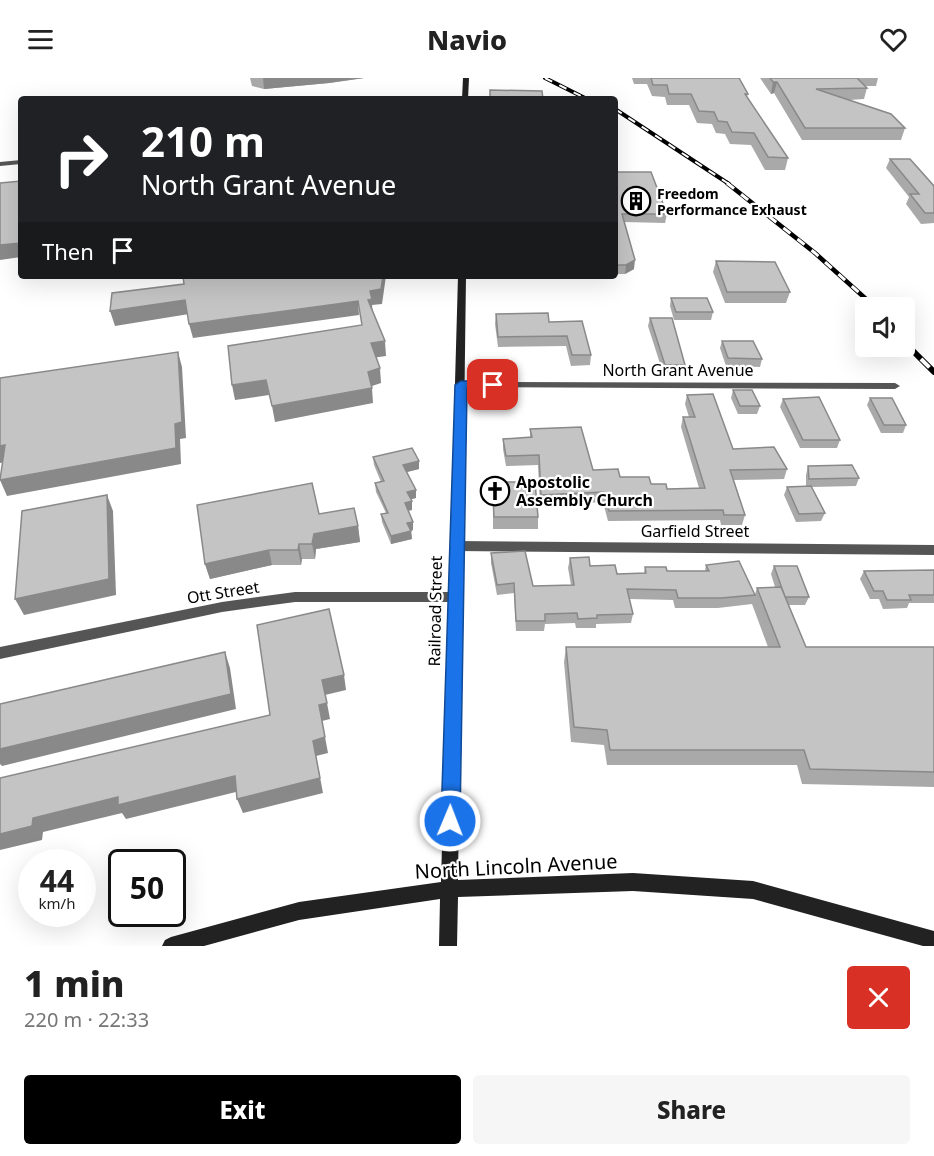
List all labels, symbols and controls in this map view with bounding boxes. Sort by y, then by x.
text: Navio [427,21,507,58]
icon: menu [24,23,57,56]
icon: heart [877,23,910,56]
text: 210 m [141,112,265,169]
icon: right [42,120,120,198]
text: North Grant Avenue [141,166,396,203]
place label: Freedom Performance Exhaust [657,184,807,219]
building icon: Freedom Performance Exhaust [620,185,652,217]
icon: arrive [106,234,139,267]
text: Then [42,236,94,266]
map controls [855,297,915,357]
button: sound [855,297,915,357]
pin [467,359,518,410]
street label: North Grant Avenue [602,359,754,381]
icon: arrive [476,368,509,401]
place label: Apostolic Assembly Church [516,471,653,511]
church icon: Apostolic Assembly Church [479,475,511,507]
street label: Garfield Street [641,520,750,542]
street label: Railroad Street [423,555,447,667]
street label: Ott Street [185,575,261,609]
position arrow [418,789,482,853]
street label: North Lincoln Avenue [414,847,618,885]
speed limit sign: 50 [108,849,186,927]
text: 44 [40,860,74,901]
text: km/h [39,893,75,913]
text: 1 min [24,959,125,1008]
button: close [847,966,910,1029]
text: 220 m · 22:33 [24,1006,149,1033]
button: Exit [24,1075,461,1144]
button: Share [473,1075,910,1144]

